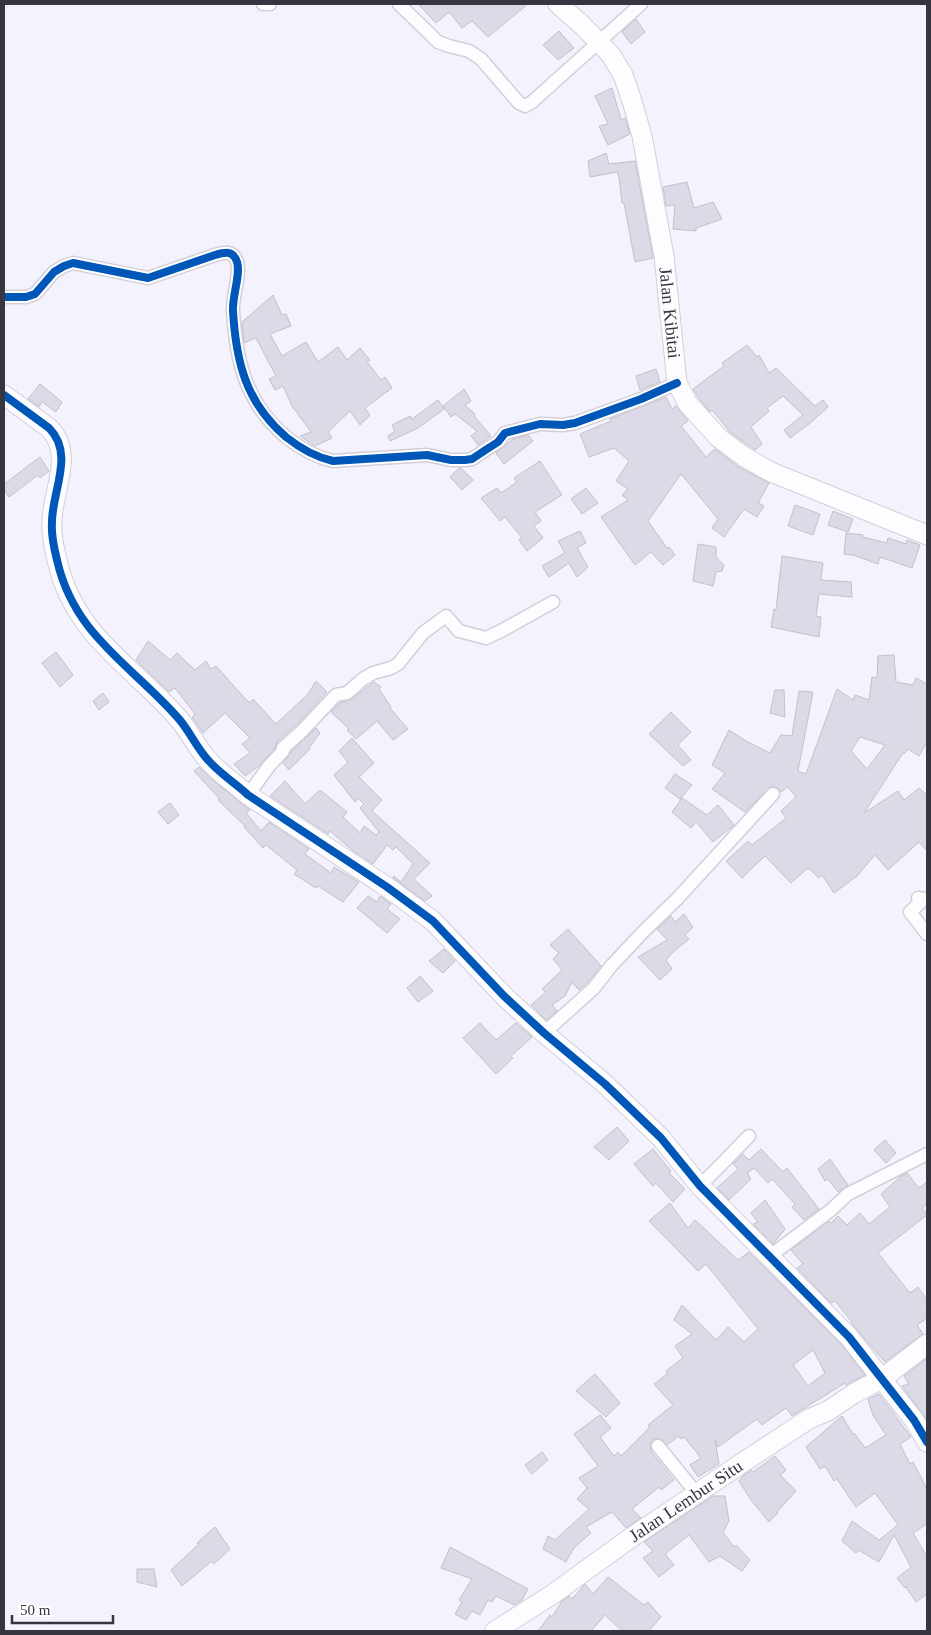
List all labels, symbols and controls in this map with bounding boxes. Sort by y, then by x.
street label: Jalan Kibitai [655,266,684,359]
street label: Jalan Lembur Situ [625,1456,746,1546]
scale bar [12,1592,114,1624]
text: 50 m [20,1602,51,1618]

